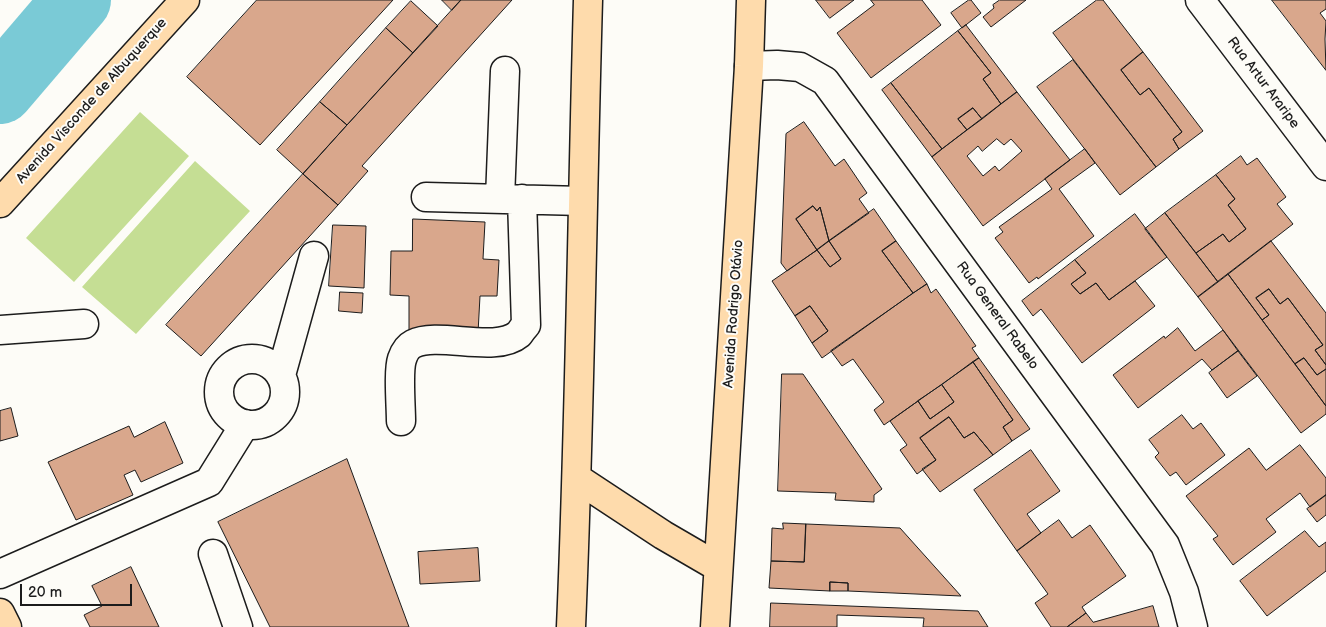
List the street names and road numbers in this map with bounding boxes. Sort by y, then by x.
street label: Avenida Visconde de Albuquerque [13,15,171,187]
street label: Rua Artur Araripe [1223,34,1303,132]
street label: Avenida Rodrigo Otávio [720,239,748,389]
street label: Rua General Rabelo [952,259,1042,373]

